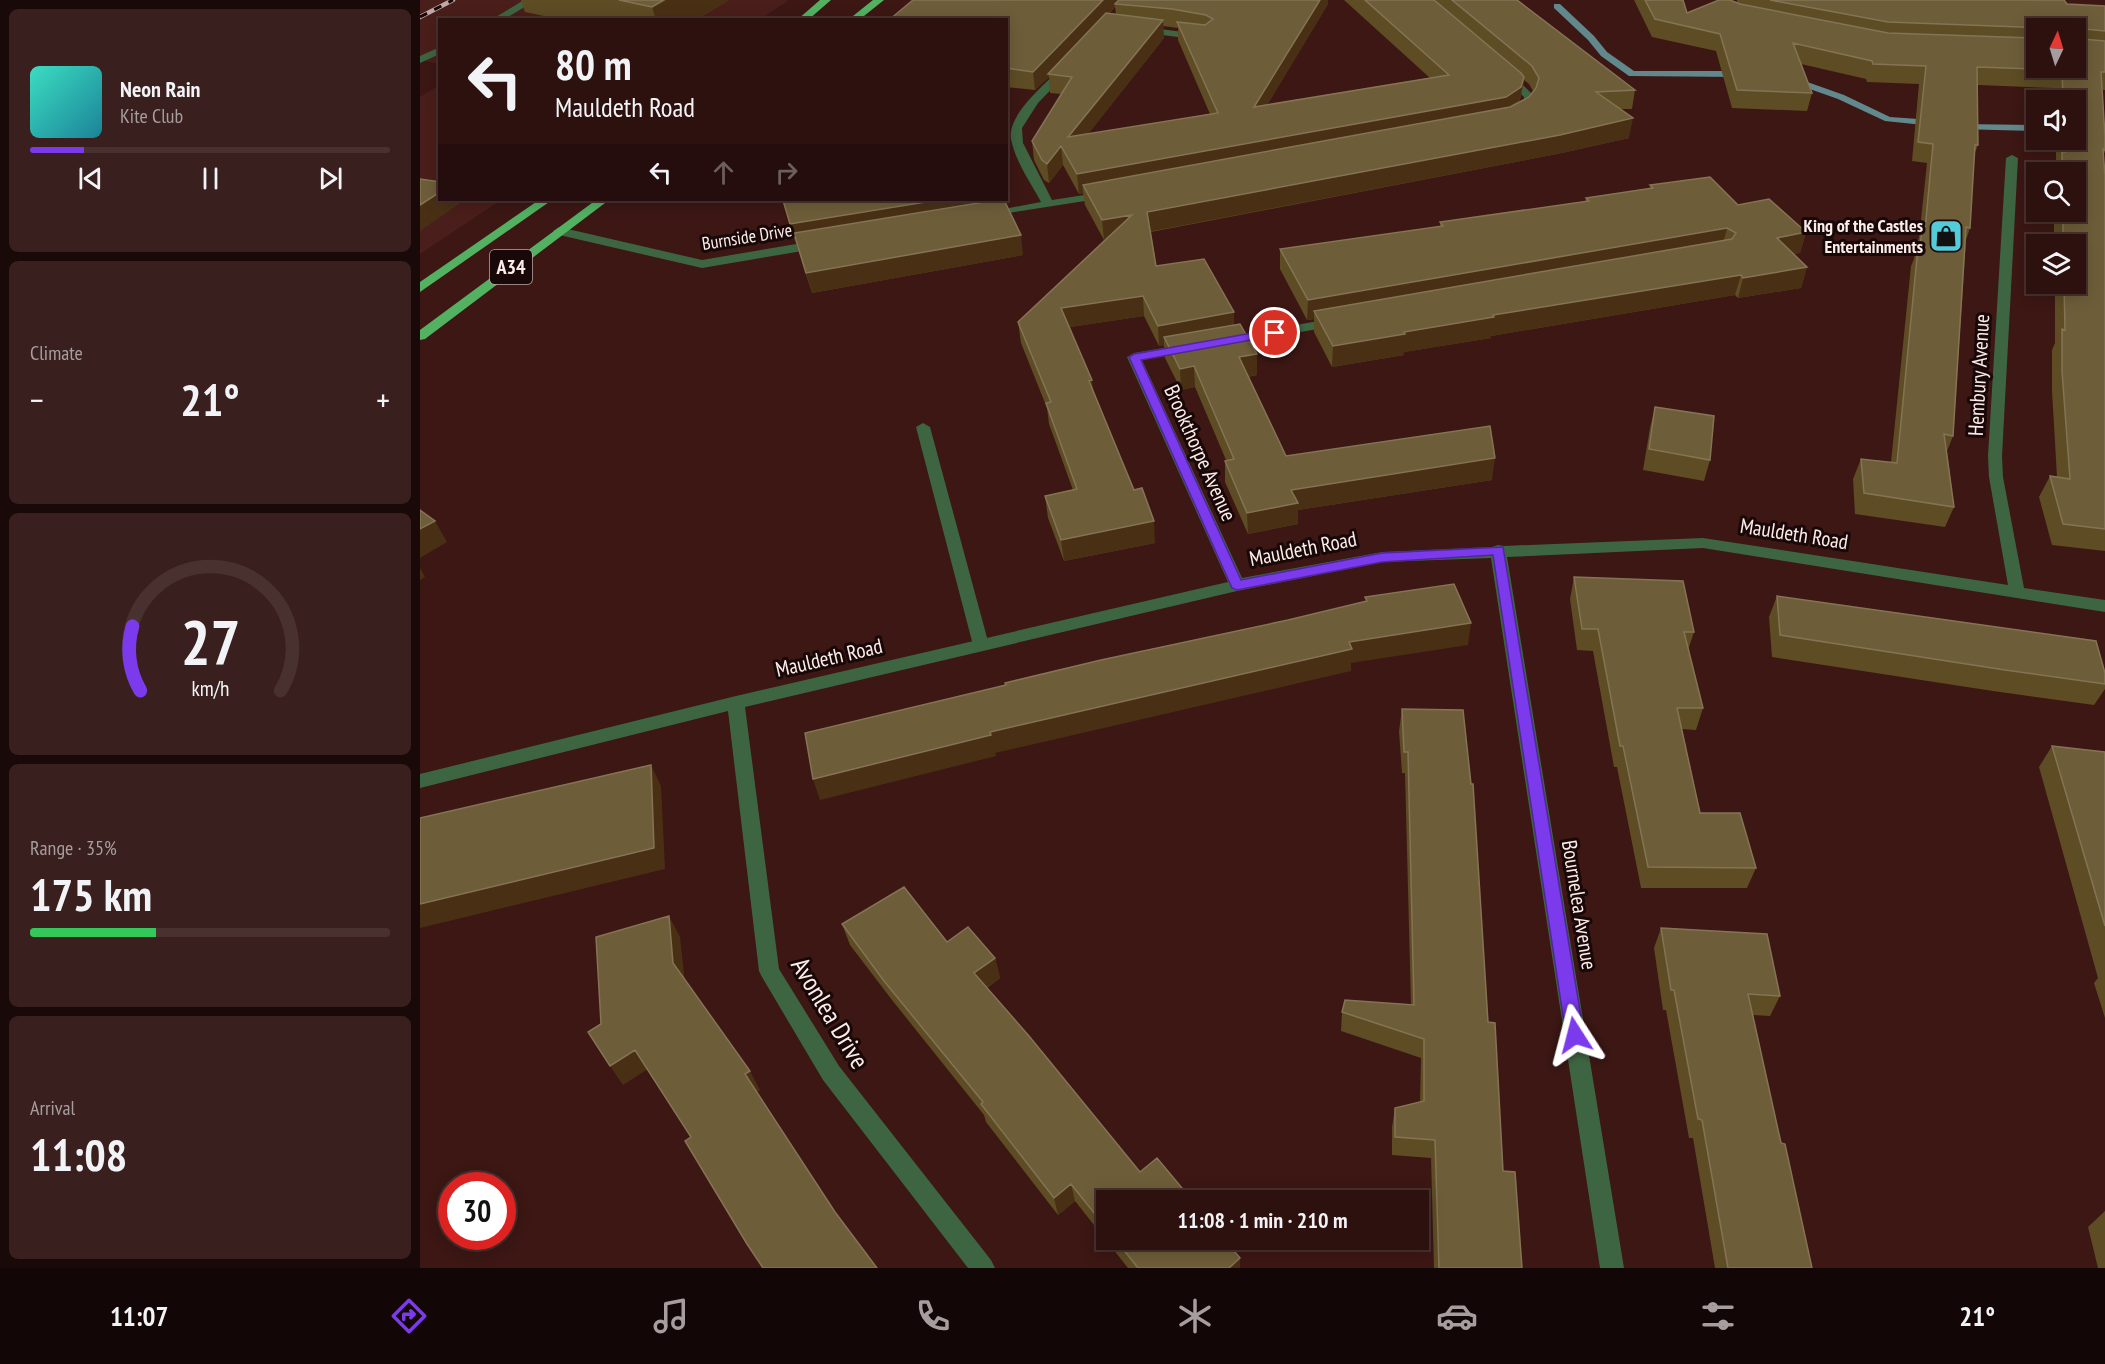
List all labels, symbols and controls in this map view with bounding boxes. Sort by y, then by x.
north arrow [2026,18,2086,78]
map controls [2026,18,2086,294]
text: 80 m [555,37,632,92]
icon: left [456,42,534,120]
text: Neon Rain [120,75,200,103]
text: Mauldeth Road [555,90,695,124]
button: sound [2026,90,2086,150]
text: Kite Club [120,103,183,129]
icon: left [644,156,677,189]
icon: ahead [707,156,740,189]
icon: right [770,156,803,189]
icon: previous [74,162,107,195]
icon: pause [194,162,227,195]
icon: next [314,162,347,195]
button: search [2026,162,2086,222]
place label: King of the Castles Entertainments [1804,214,1923,258]
street label: Burnside Drive [700,218,794,255]
shop icon: King of the Castles Entertainments [1928,218,1964,254]
button: layers [2026,234,2086,294]
road number: A34 [490,250,532,284]
pin [1249,307,1300,358]
street label: Hembury Avenue [1962,313,1995,437]
icon: arrive [1258,316,1291,349]
text: Climate [30,340,83,366]
text: 21° [180,370,240,428]
text: − [30,378,44,421]
text: + [376,378,390,421]
street label: Brookthorpe Avenue [1158,380,1243,525]
street label: Mauldeth Road [1738,512,1850,555]
street label: Mauldeth Road [1247,525,1359,572]
text: 27 [180,601,240,682]
street label: Mauldeth Road [773,632,885,683]
text: km/h [191,674,229,702]
text: Range · 35% [30,835,117,861]
street label: Bournelea Avenue [1556,838,1603,972]
text: 175 km [30,865,152,923]
street label: Avonlea Drive [784,951,877,1074]
position arrow [1543,1003,1607,1067]
text: Arrival [30,1095,75,1121]
text: 11:08 [30,1125,127,1183]
speed limit sign: 30 [438,1172,516,1250]
text: 11:08 · 1 min · 210 m [1177,1206,1348,1234]
icon: directions [388,1295,430,1337]
icon: music [650,1295,692,1337]
icon: phone [912,1295,954,1337]
icon: climate [1174,1295,1216,1337]
icon: car [1436,1295,1478,1337]
icon: filters [1697,1295,1739,1337]
text: 11:07 [110,1299,168,1333]
text: 21° [1959,1299,1995,1333]

